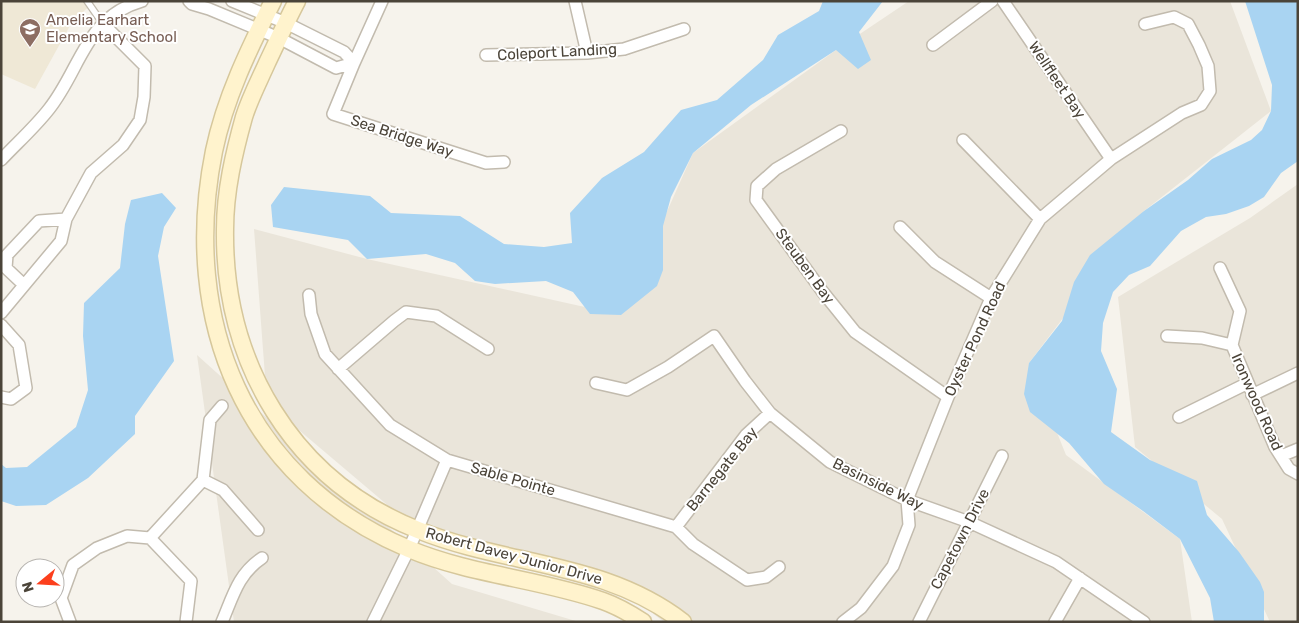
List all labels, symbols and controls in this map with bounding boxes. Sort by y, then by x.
place label: Amelia Earhart Elementary School [46,11,177,46]
school or university icon: Amelia Earhart Elementary School [18,17,42,48]
street label: Wellfleet Bay [1025,38,1089,122]
street label: Coleport Landing [497,40,617,64]
street label: Sea Bridge Way [348,111,456,161]
street label: Steuben Bay [772,225,838,307]
street label: Oyster Pond Road [941,279,1009,399]
street label: Ironwood Road [1228,351,1286,453]
street label: Barnegate Bay [683,423,761,515]
street label: Basinside Way [830,454,926,514]
street label: Sable Pointe [469,458,557,500]
street label: Capetown Drive [927,486,993,592]
street label: Robert Davey Junior Drive [424,524,604,588]
north arrow [15,558,65,608]
text: N [18,579,38,594]

